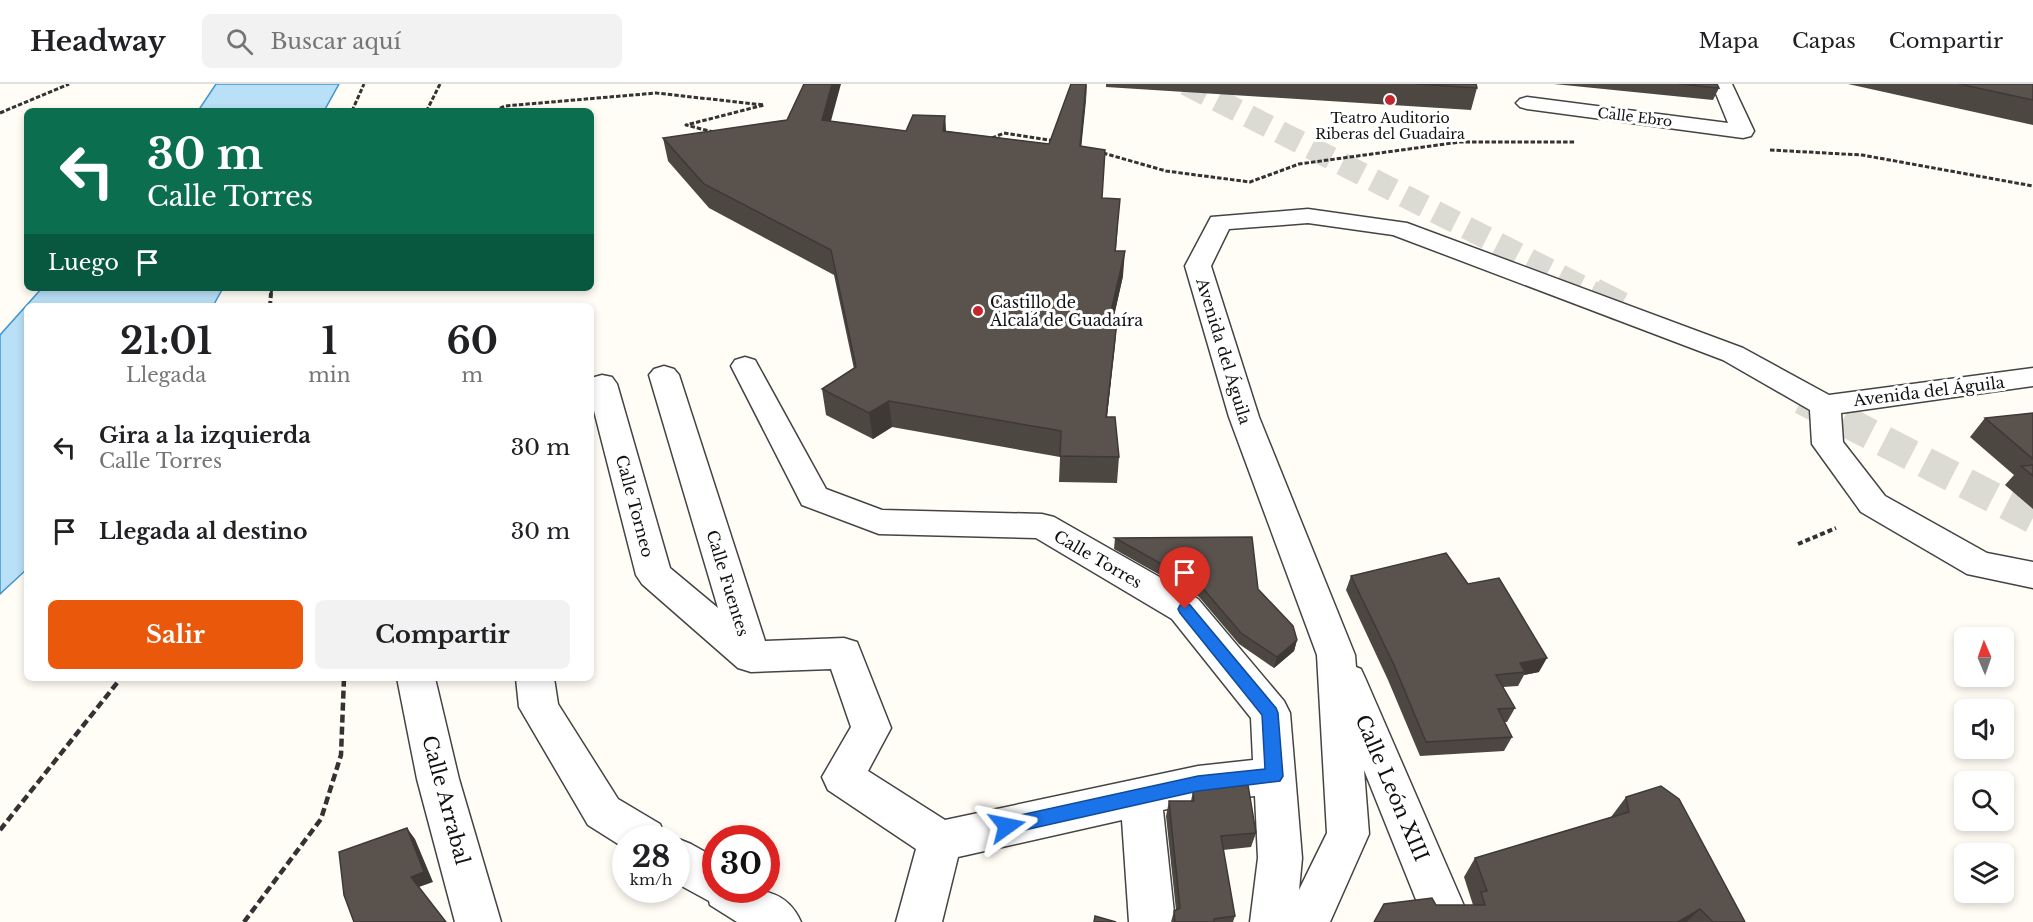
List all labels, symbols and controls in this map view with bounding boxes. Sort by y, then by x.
search box [202,14,622,68]
text: Headway [30,24,166,59]
icon: search [223,25,256,58]
text: Buscar aquí [271,28,401,55]
text: Mapa [1699,28,1759,54]
text: Capas [1792,28,1856,54]
text: Compartir [1889,28,2003,54]
marker: Teatro Auditorio Riberas del Guadaira [1383,93,1397,107]
street label: Calle Ebro [1597,103,1673,131]
place label: Teatro Auditorio Riberas del Guadaira [1315,109,1465,143]
text: 30 m [147,128,263,180]
icon: left [48,132,126,210]
text: Calle Torres [147,180,313,213]
icon: arrive [131,246,164,279]
text: Luego [48,249,119,276]
street label: Avenida del Águila [1192,275,1256,427]
place label: Castillo de Alcalá de Guadaíra [989,292,1143,330]
marker: Castillo de Alcalá de Guadaíra [971,304,985,318]
text: 21:01 [120,319,212,364]
text: 1 [322,319,337,364]
text: 60 [446,319,498,364]
text: Llegada [126,363,206,387]
text: min [308,363,350,387]
text: m [461,363,483,387]
street label: Avenida del Águila [1851,372,2006,410]
text: Gira a la izquierda [99,422,311,449]
icon: left [48,431,81,464]
text: 30 m [511,434,570,461]
text: Calle Torres [99,449,222,473]
street label: Calle Torneo [612,453,658,559]
icon: arrive [48,515,81,548]
text: Llegada al destino [99,518,308,545]
text: 30 m [511,518,570,545]
street label: Calle Torres [1050,526,1146,592]
street label: Calle Fuentes [702,527,754,639]
pin [1159,547,1210,609]
icon: arrive [1168,556,1201,589]
button: Salir [48,600,303,669]
button: Compartir [315,600,570,669]
north arrow [1954,627,2014,687]
map controls [1954,627,2014,903]
button: sound [1954,699,2014,759]
street label: Calle León XIII [1350,711,1434,865]
street label: Calle Arrabal [417,733,475,867]
button: search [1954,771,2014,831]
position arrow [975,794,1039,858]
speed limit sign: 30 [702,825,780,903]
text: 28 [632,838,670,875]
button: layers [1954,843,2014,903]
text: km/h [630,870,672,889]

